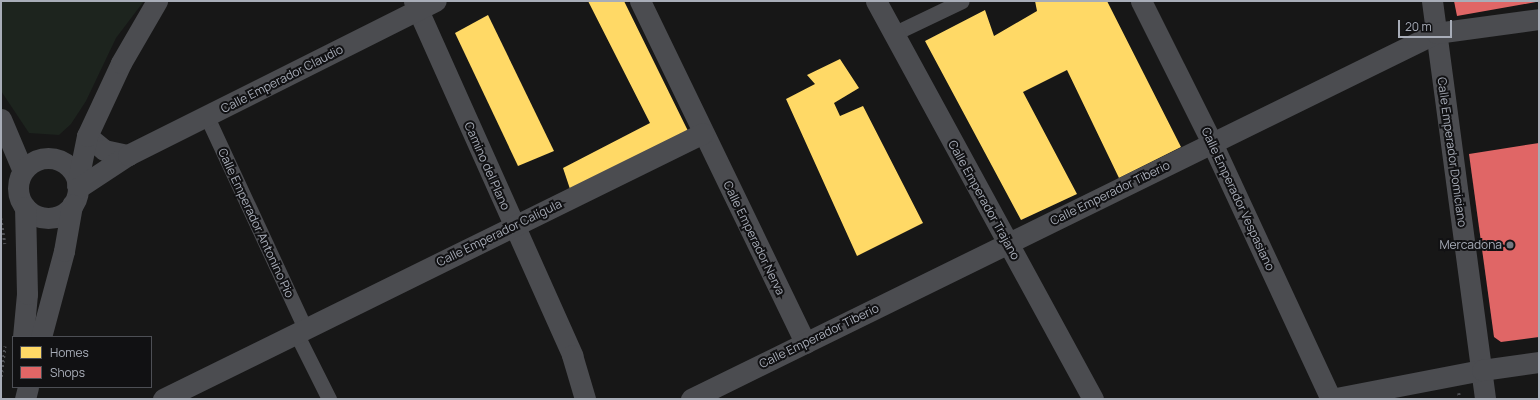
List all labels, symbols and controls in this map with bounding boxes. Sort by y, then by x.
scale bar [1400,12,1454,38]
text: 20 m [1405,18,1432,35]
street label: Calle Emperador Claudio [218,42,346,116]
street label: Calle Emperador Domiciano [1434,76,1470,228]
street label: Camino del Plano [461,120,513,212]
street label: Calle Emperador Vespasiano [1198,125,1278,273]
street label: Calle Emperador Trajano [945,138,1023,262]
street label: Calle Emperador Antonino Pio [215,146,297,300]
street label: Calle Emperador Tiberio [1048,158,1172,228]
street label: Calle Emperador Nerva [720,179,788,297]
street label: Calle Emperador Calígula [434,196,564,270]
place label: Mercadona [1439,238,1502,252]
marker: Mercadona [1505,240,1515,250]
street label: Calle Emperador Tiberio [757,301,881,371]
legend [12,336,152,388]
text: Homes [50,344,89,361]
text: Shops [50,364,85,381]

